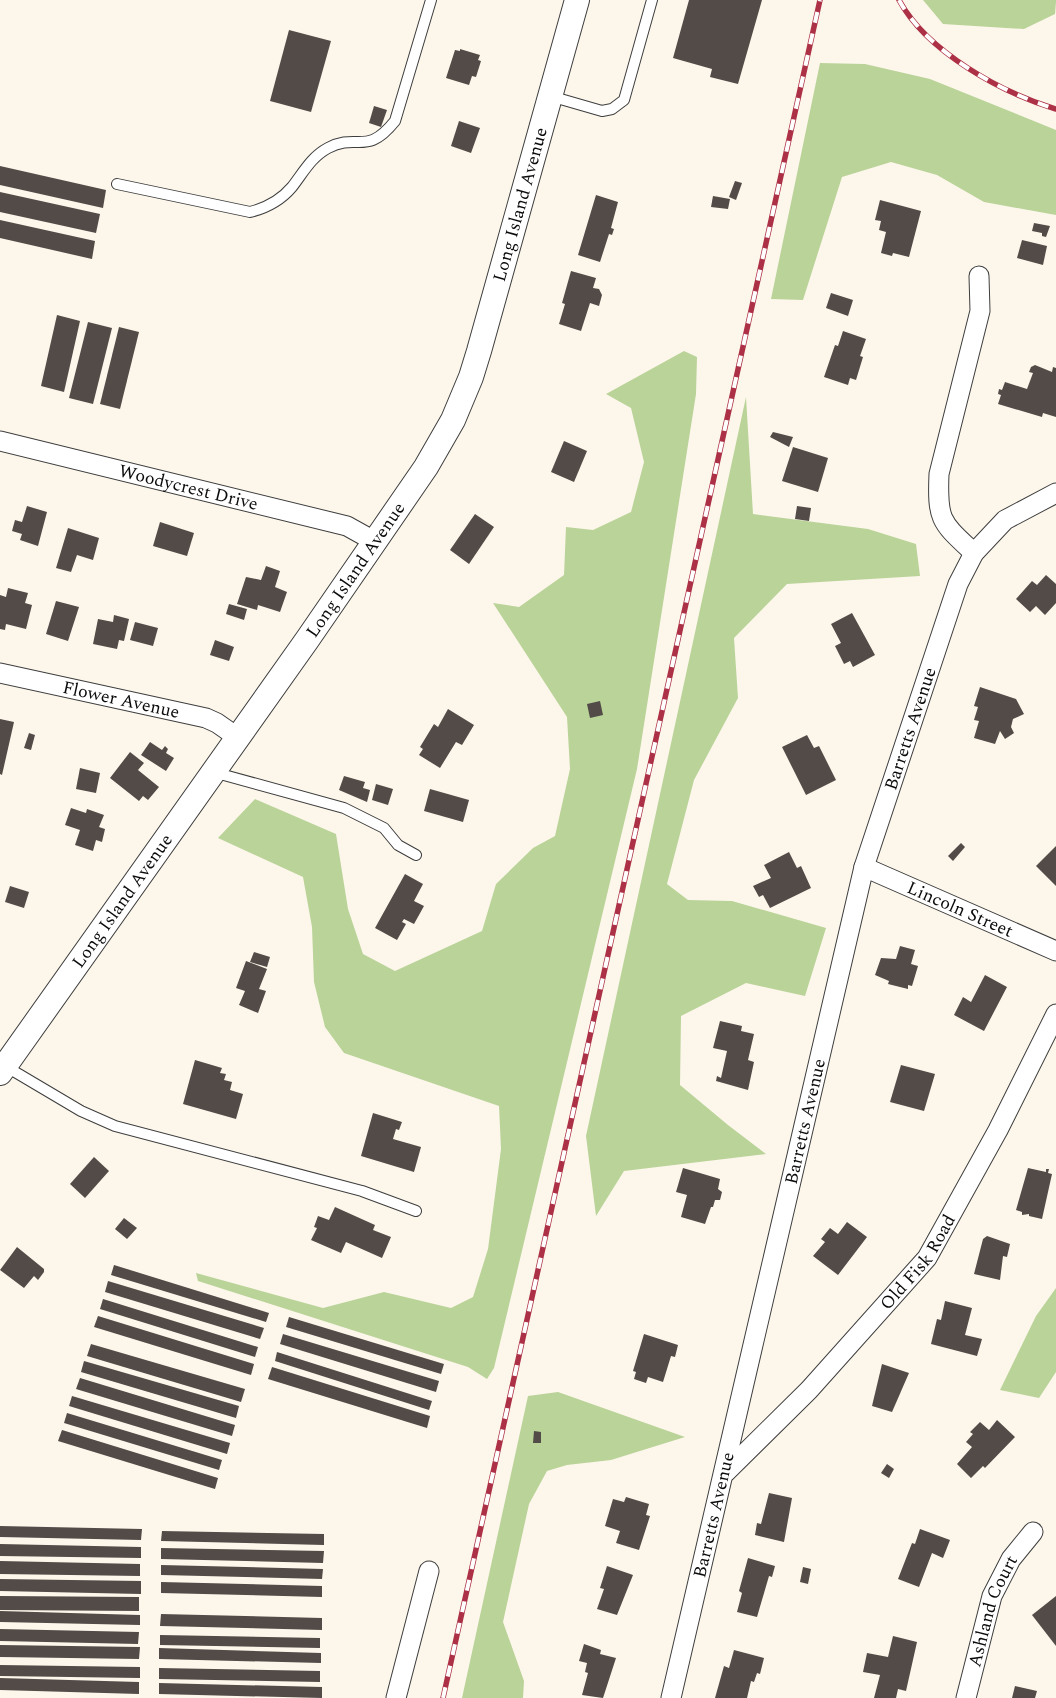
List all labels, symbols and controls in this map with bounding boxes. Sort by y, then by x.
street label: Long Island Avenue [486,124,554,285]
street label: Woodycrest Drive [116,457,261,517]
street label: Long Island Avenue [299,497,412,643]
street label: Barretts Avenue [877,663,943,794]
street label: Flower Avenue [60,674,182,725]
street label: Long Island Avenue [65,828,179,974]
street label: Lincoln Street [903,874,1018,944]
street label: Barretts Avenue [777,1056,833,1187]
street label: Old Fisk Road [873,1209,962,1316]
street label: Barretts Avenue [686,1449,741,1580]
street label: Ashland Court [961,1550,1024,1670]

